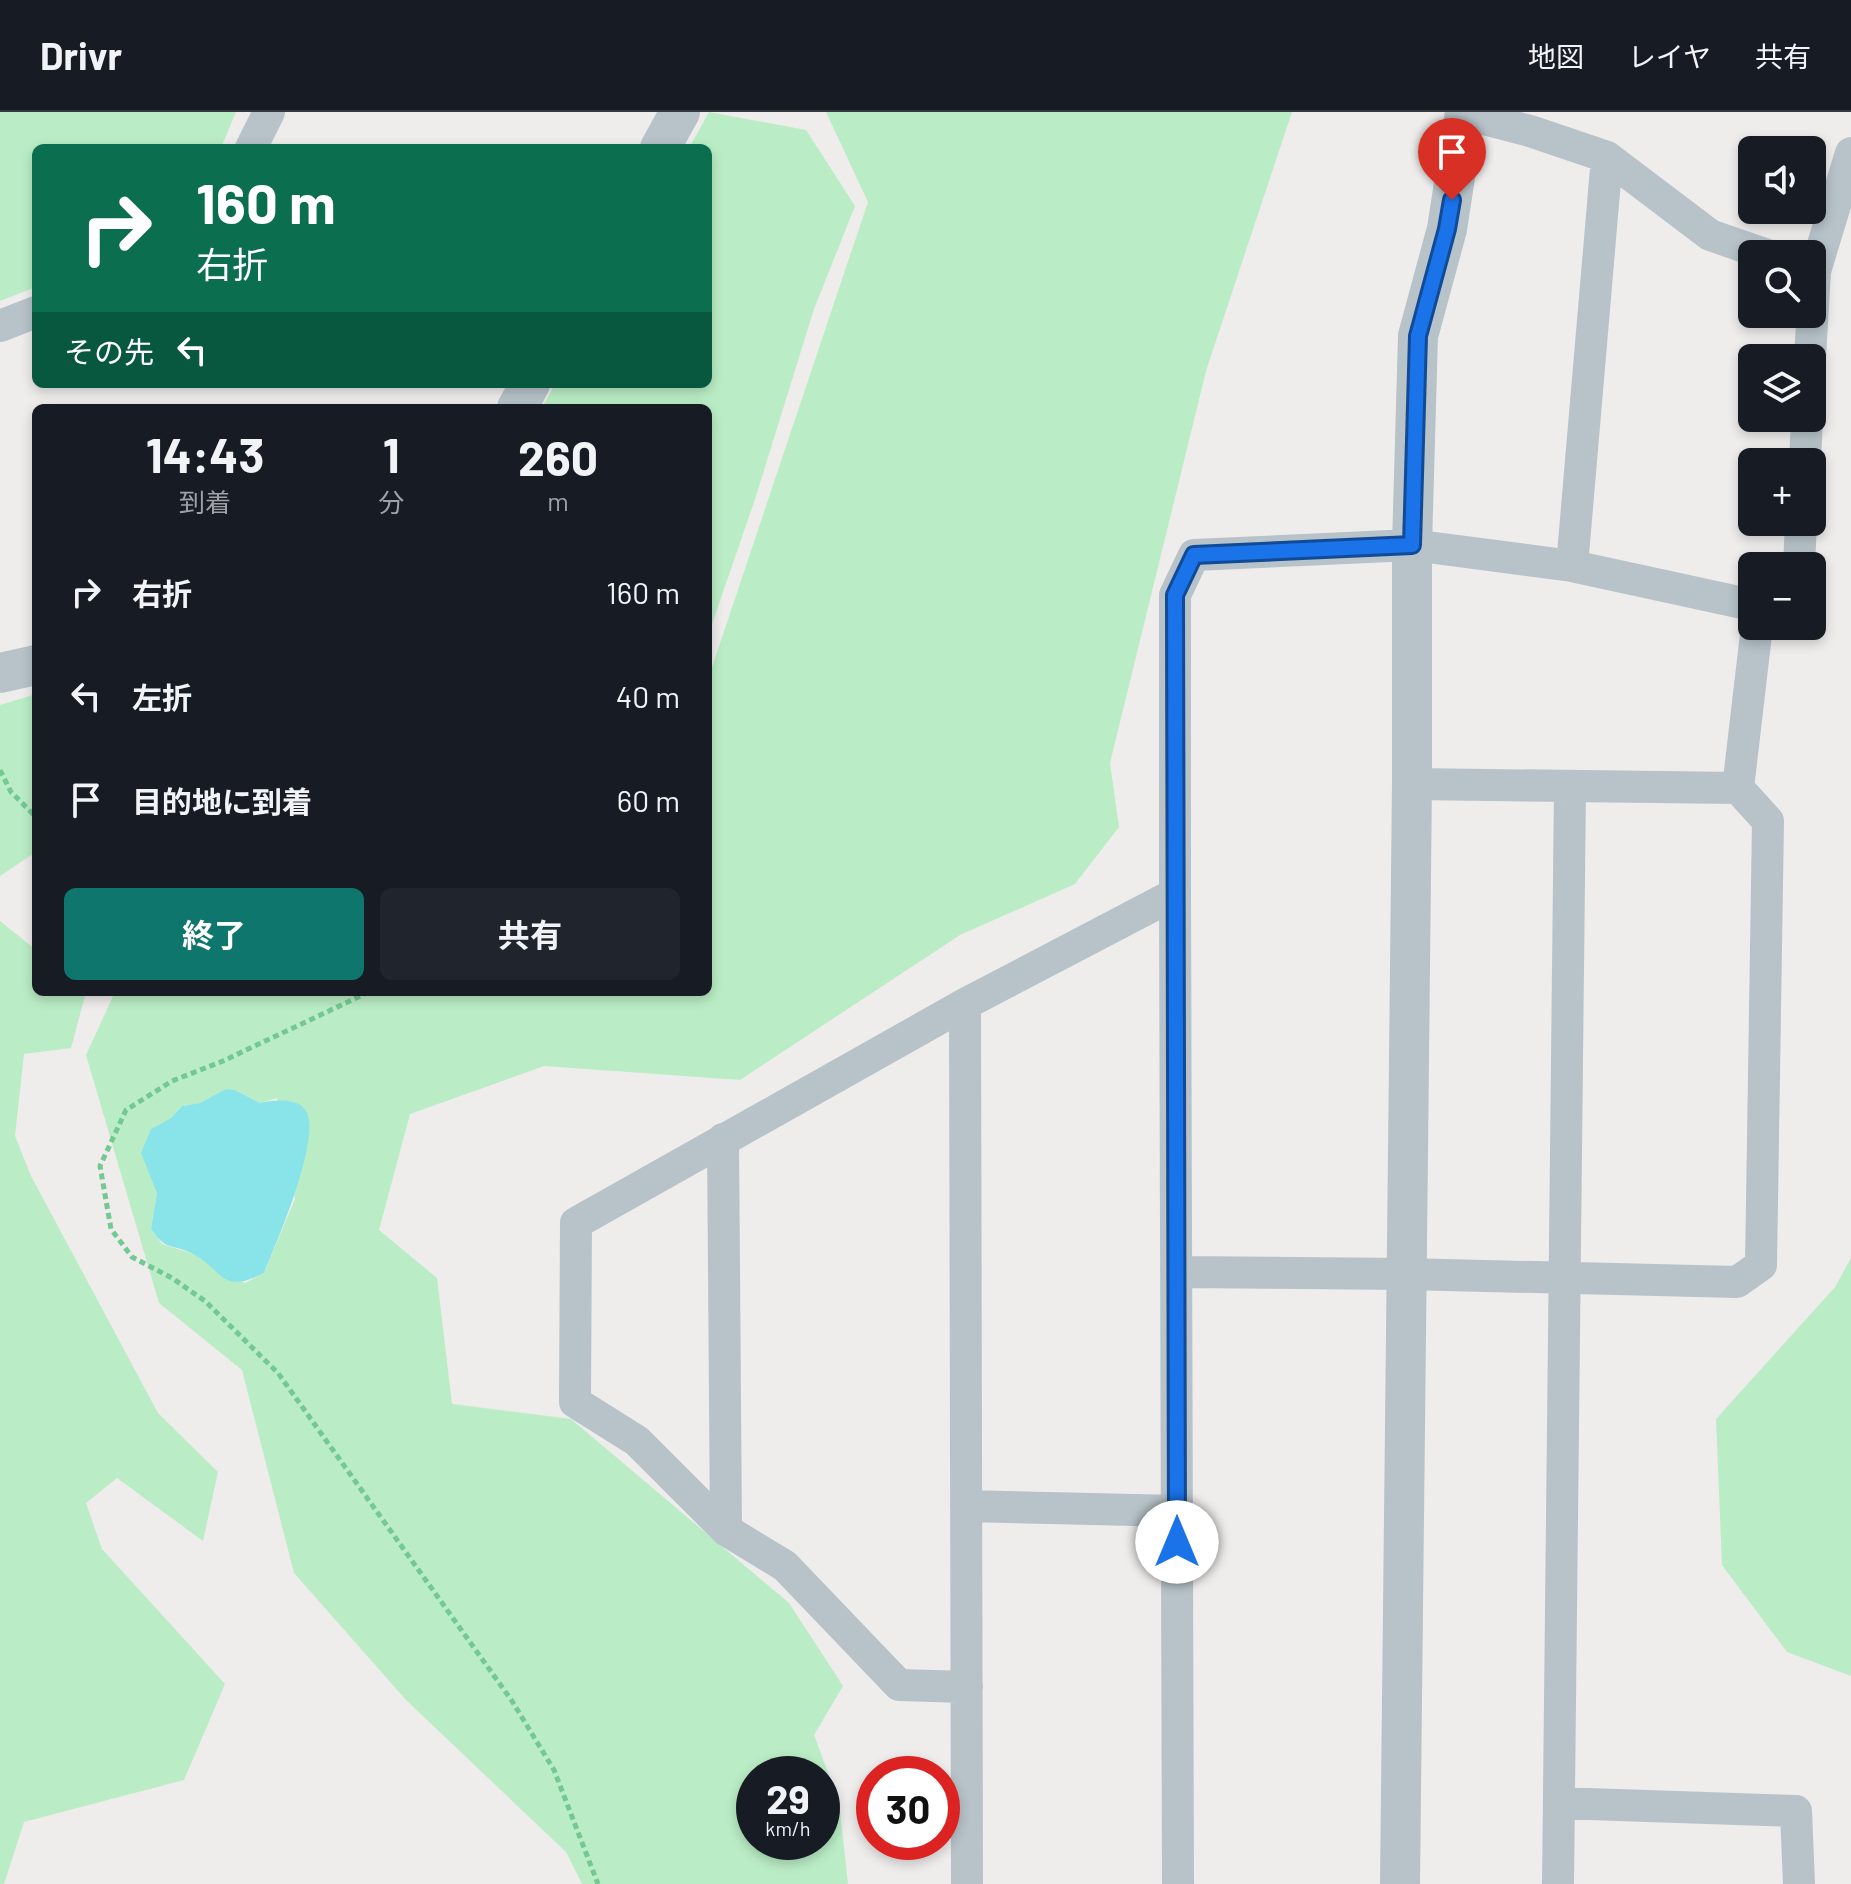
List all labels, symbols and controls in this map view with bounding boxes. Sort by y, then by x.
text: Drivr [40,32,122,78]
text: 地図 [1528,39,1584,73]
text: レイヤ [1628,39,1711,73]
text: 共有 [1755,39,1811,73]
pin [1418,118,1486,200]
icon: arrive [1430,130,1474,174]
map controls [1738,136,1826,640]
button: sound [1738,136,1826,224]
text: 160 m [196,168,336,235]
icon: right [64,176,168,280]
button: search [1738,240,1826,328]
text: 右折 [196,242,268,285]
icon: left [170,328,214,372]
text: その先 [64,333,154,369]
button: layers [1738,344,1826,432]
text: 14:43 [146,425,264,483]
text: 1 [383,425,400,483]
text: 260 [518,428,598,486]
button: + [1738,448,1826,536]
text: m [547,485,569,516]
text: 到着 [179,486,231,517]
text: 分 [378,486,404,517]
button: − [1738,552,1826,640]
icon: right [64,570,108,614]
text: 160 m [606,574,680,610]
text: 右折 [132,575,192,611]
icon: left [64,674,108,718]
text: 40 m [616,678,680,714]
text: 左折 [132,679,192,715]
icon: arrive [64,778,108,822]
text: 60 m [617,782,680,818]
text: 目的地に到着 [132,783,312,819]
button: 終了 [64,888,364,980]
button: 共有 [380,888,680,980]
position arrow [1135,1500,1219,1584]
speed limit sign: 30 [856,1756,960,1860]
text: 29 [766,1774,810,1822]
text: km/h [765,1816,811,1840]

